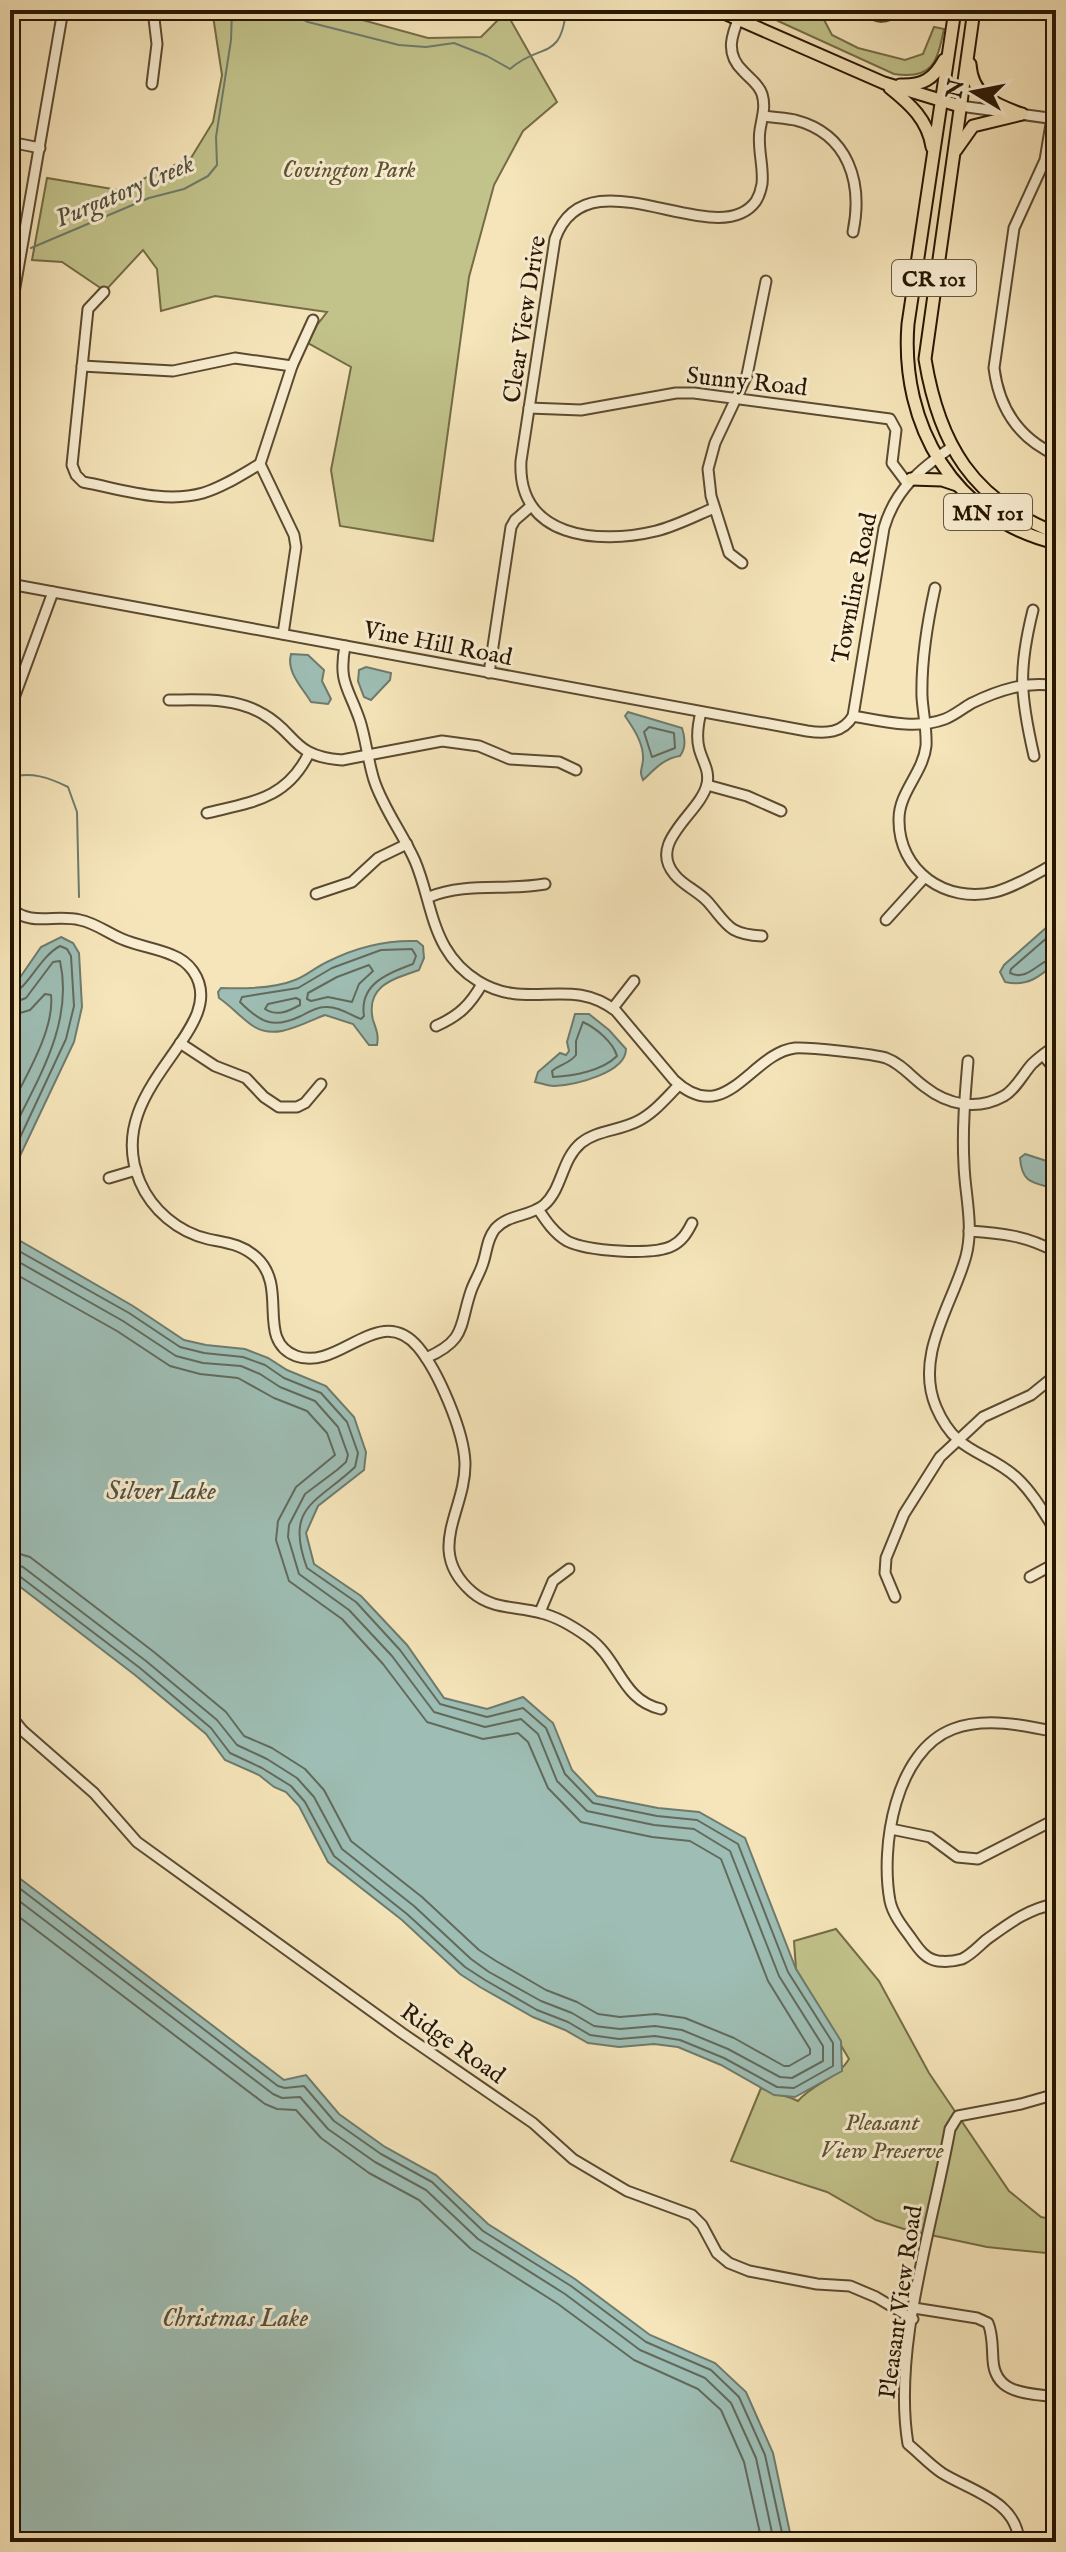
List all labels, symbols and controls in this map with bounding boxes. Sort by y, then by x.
north arrow [934,52,1014,132]
text: N [941,77,972,102]
water label: Purgatory Creek [50,147,200,236]
park label: Covington Park [282,155,416,186]
street label: Clear View Drive [497,233,554,405]
road number: CR 101 [892,260,976,296]
street label: Sunny Road [685,361,809,404]
road number: MN 101 [944,494,1032,530]
street label: Townline Road [826,510,885,666]
street label: Vine Hill Road [360,615,515,674]
water label: Silver Lake [106,1475,216,1508]
street label: Ridge Road [394,1997,511,2092]
park label: Pleasant View Preserve [820,2108,944,2167]
street label: Pleasant View Road [873,2203,930,2401]
water label: Christmas Lake [162,2302,308,2335]

